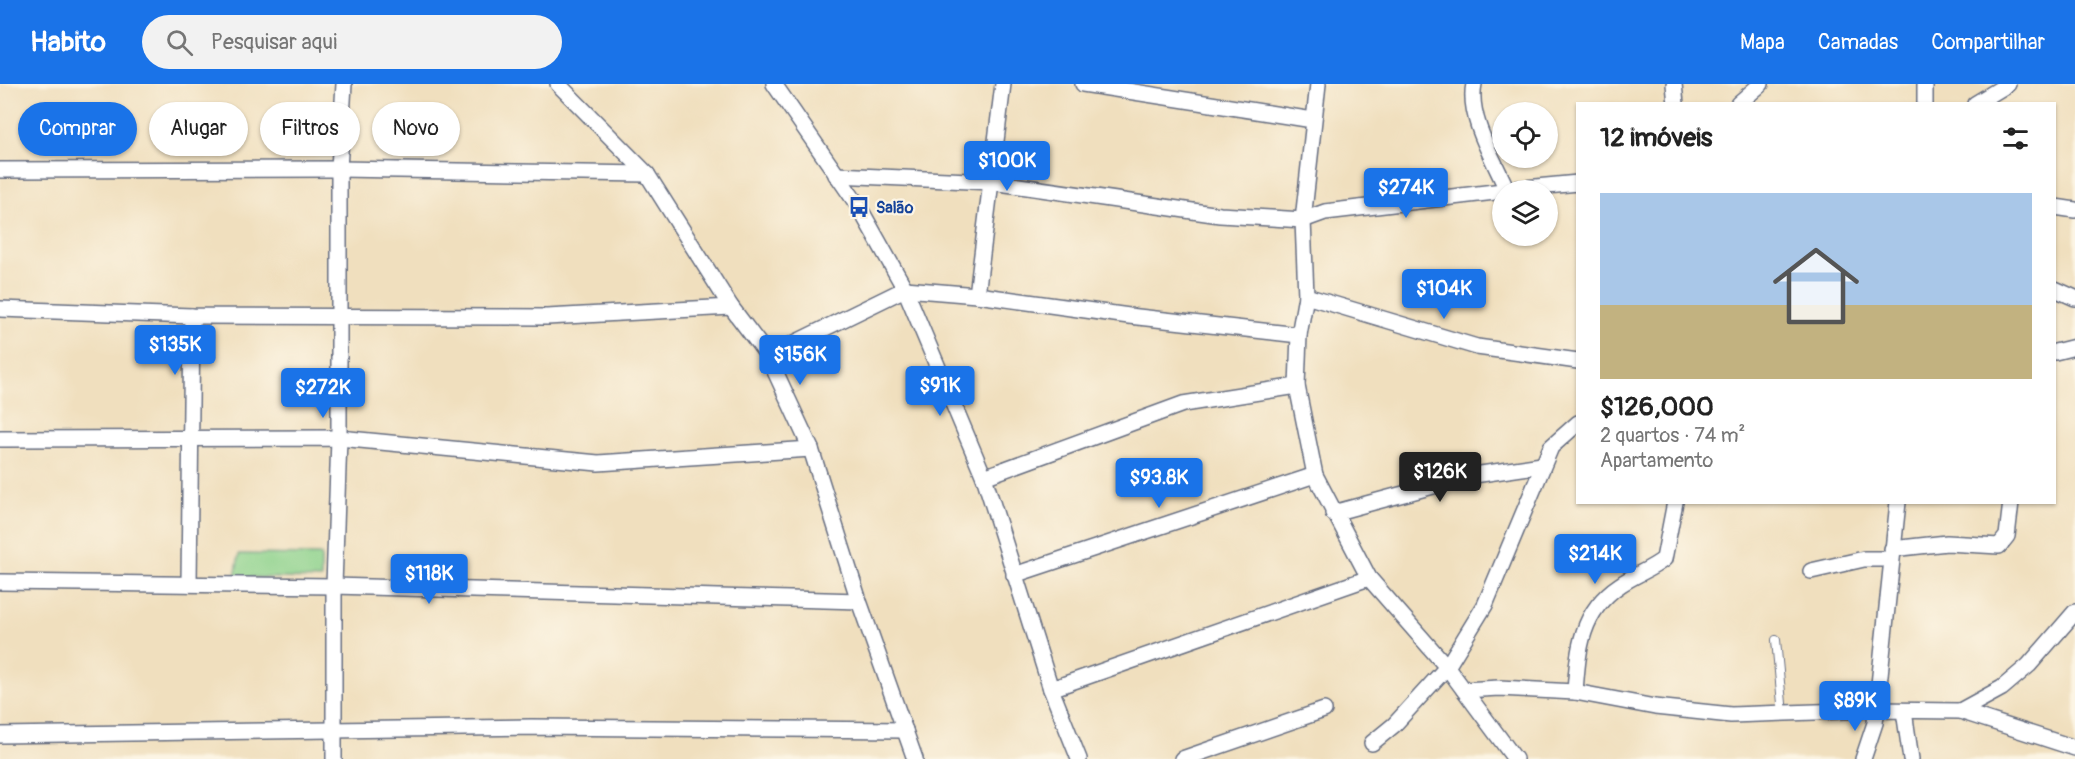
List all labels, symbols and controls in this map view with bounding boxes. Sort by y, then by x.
search box [142,15,562,69]
text: Habito [30,25,106,60]
icon: search [163,26,196,59]
text: Pesquisar aqui [211,28,337,56]
text: Mapa [1740,29,1785,56]
text: Camadas [1818,29,1898,56]
text: Compartilhar [1931,29,2045,56]
chip: Comprar [18,102,137,156]
chip: Alugar [149,102,248,156]
chip: Filtros [260,102,360,156]
chip: Novo [372,102,460,156]
map controls [1492,102,1558,246]
button: locate [1492,102,1558,168]
text: 12 imóveis [1600,122,1712,154]
icon: filters [1999,122,2032,155]
pin: $100K [965,141,1049,192]
text: $100K [978,148,1036,173]
pin: $274K [1364,168,1448,219]
text: $274K [1378,175,1434,200]
button: layers [1492,180,1558,246]
bus stop icon: Salão [847,195,871,219]
place label: Salão [876,198,914,218]
icon: home [1762,232,1870,340]
pin: $104K [1402,269,1486,320]
text: $104K [1416,276,1472,301]
pin: $135K [133,325,217,376]
text: $135K [149,332,201,357]
pin: $156K [758,335,842,386]
text: $156K [773,342,827,367]
pin: $91K [904,366,976,417]
pin: $272K [281,368,365,419]
text: $91K [919,373,961,398]
text: $272K [295,375,351,400]
text: $126,000 [1600,391,1714,423]
text: 2 quartos · 74 m² [1600,423,1745,448]
text: Apartamento [1600,448,1713,473]
pin: $126K [1398,452,1482,503]
pin: $93.8K [1110,458,1208,509]
text: $126K [1413,459,1467,484]
text: $93.8K [1130,465,1188,490]
pin: $214K [1553,534,1637,585]
text: $214K [1568,541,1622,566]
pin: $118K [387,554,471,605]
text: $118K [405,561,453,586]
pin: $89K [1819,681,1891,732]
text: $89K [1833,688,1877,713]

